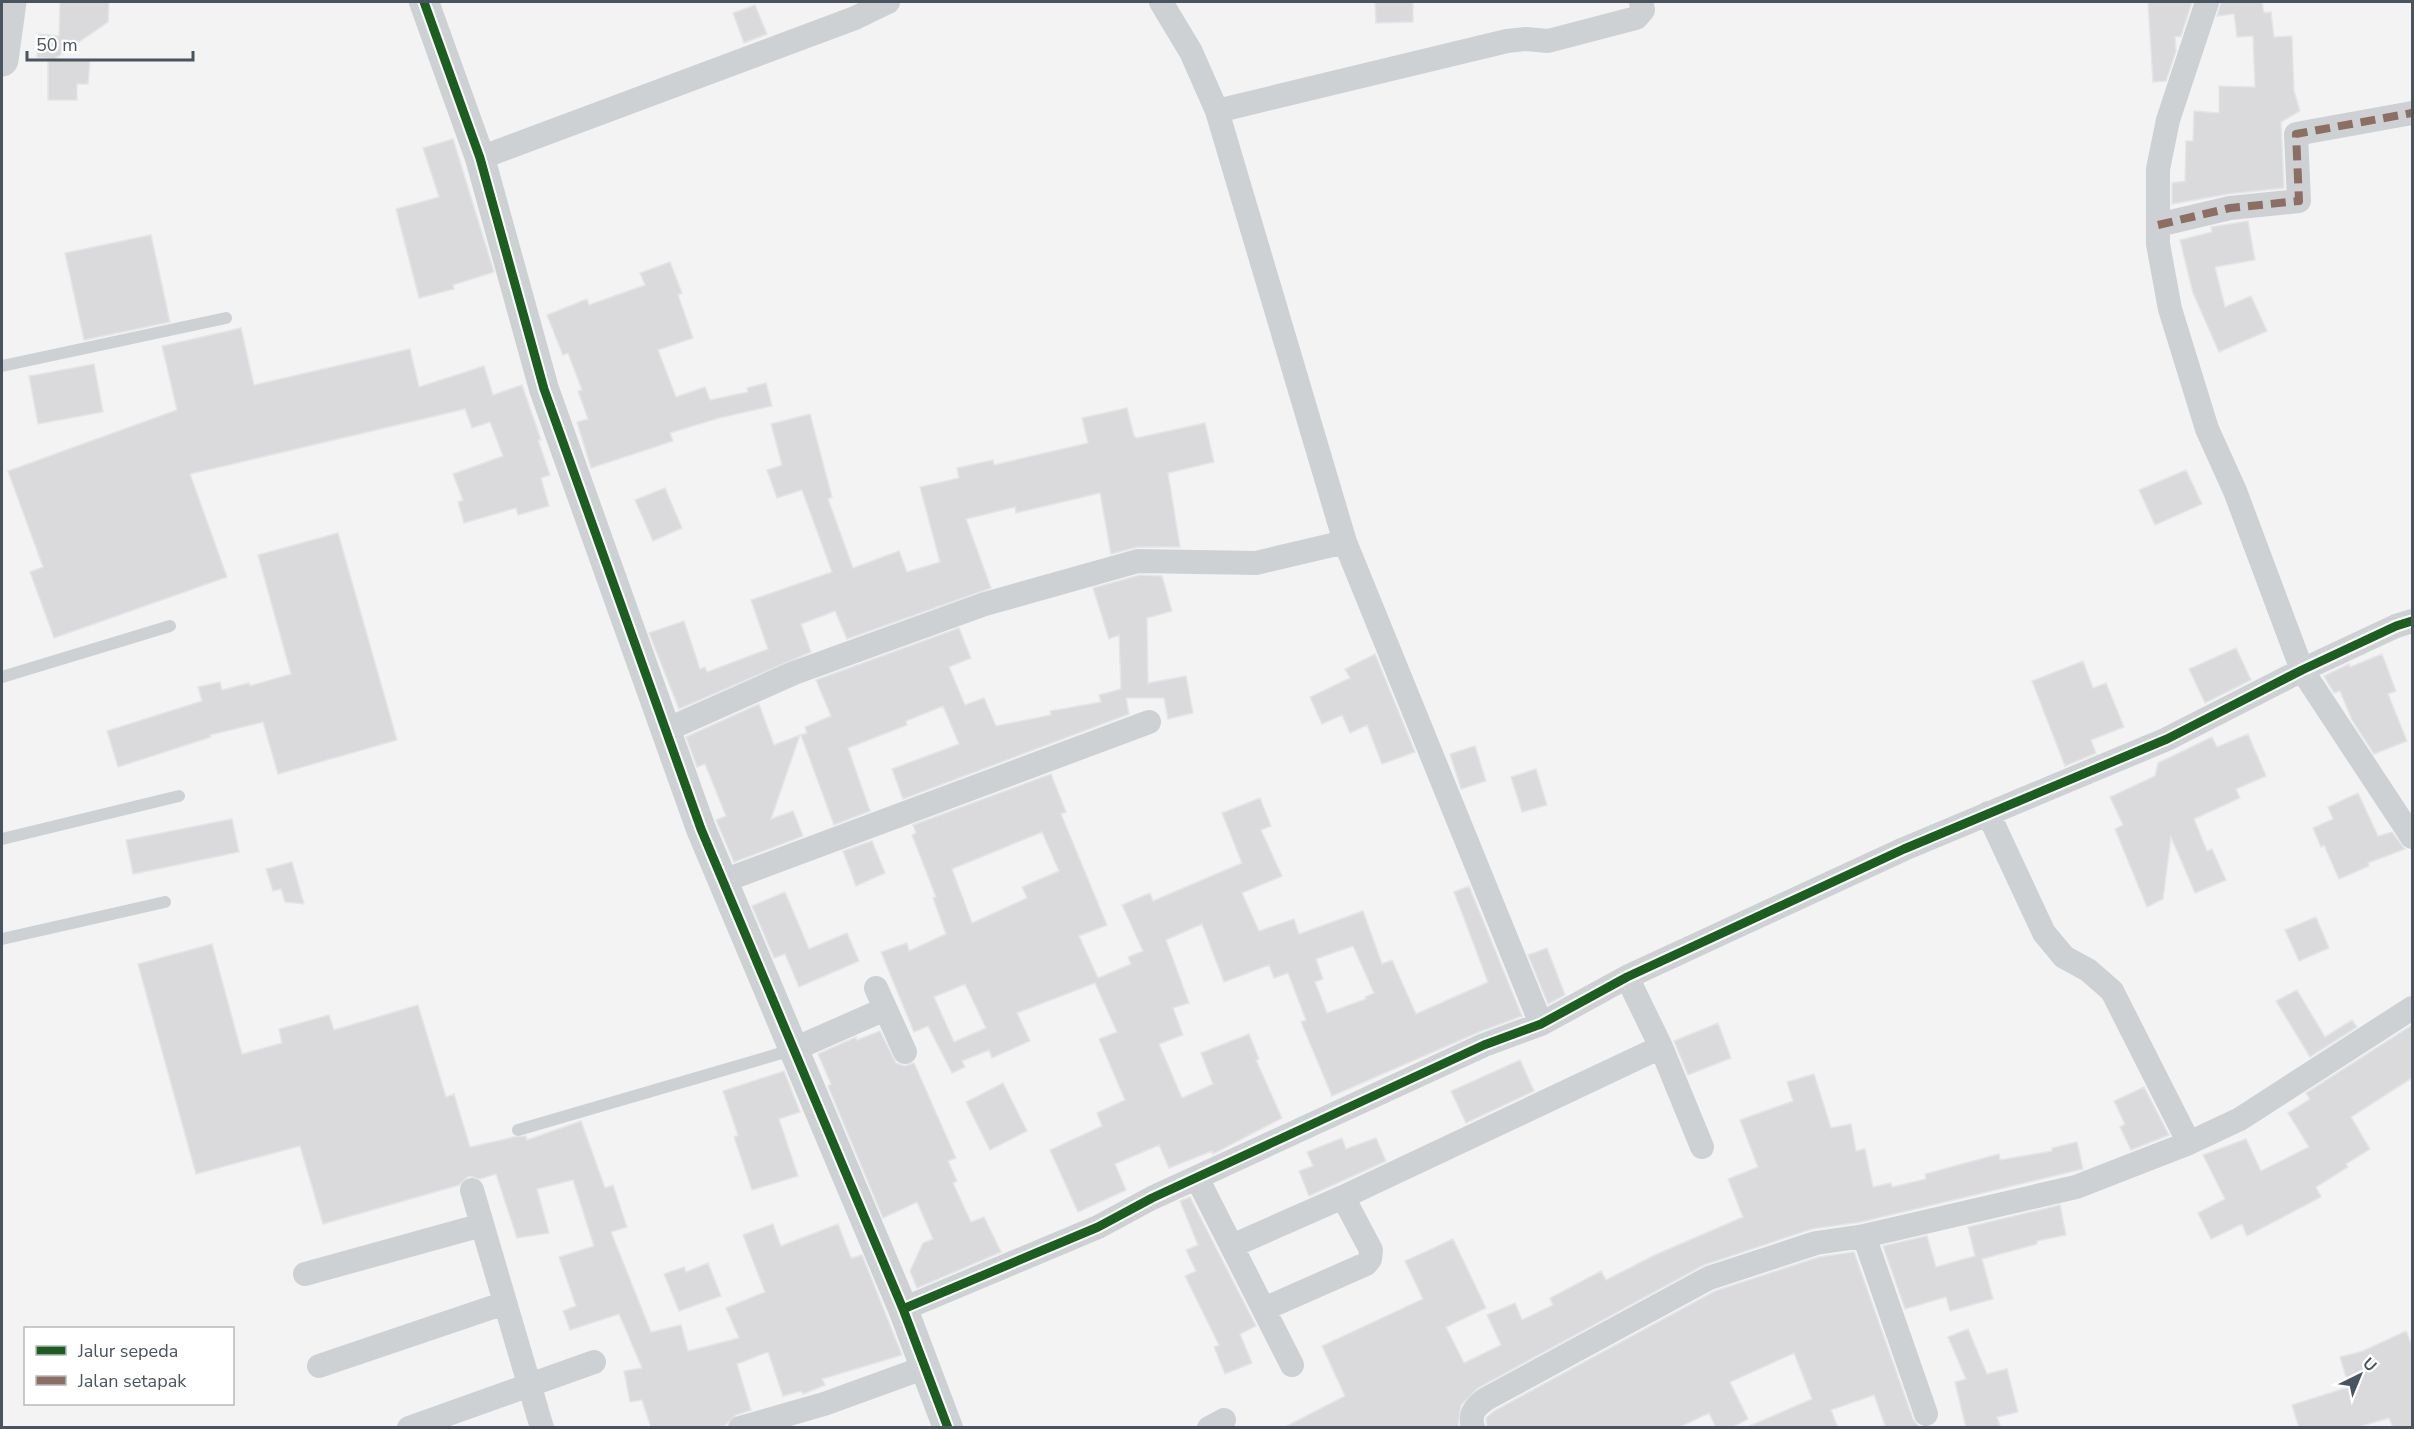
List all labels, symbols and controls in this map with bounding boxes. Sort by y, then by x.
scale bar [27,24,194,62]
text: 50 m [36,33,78,57]
legend [24,1327,234,1405]
text: Jalur sepeda [77,1339,178,1363]
north arrow [2330,1345,2390,1405]
text: U [2358,1353,2381,1377]
text: Jalan setapak [77,1369,187,1393]

